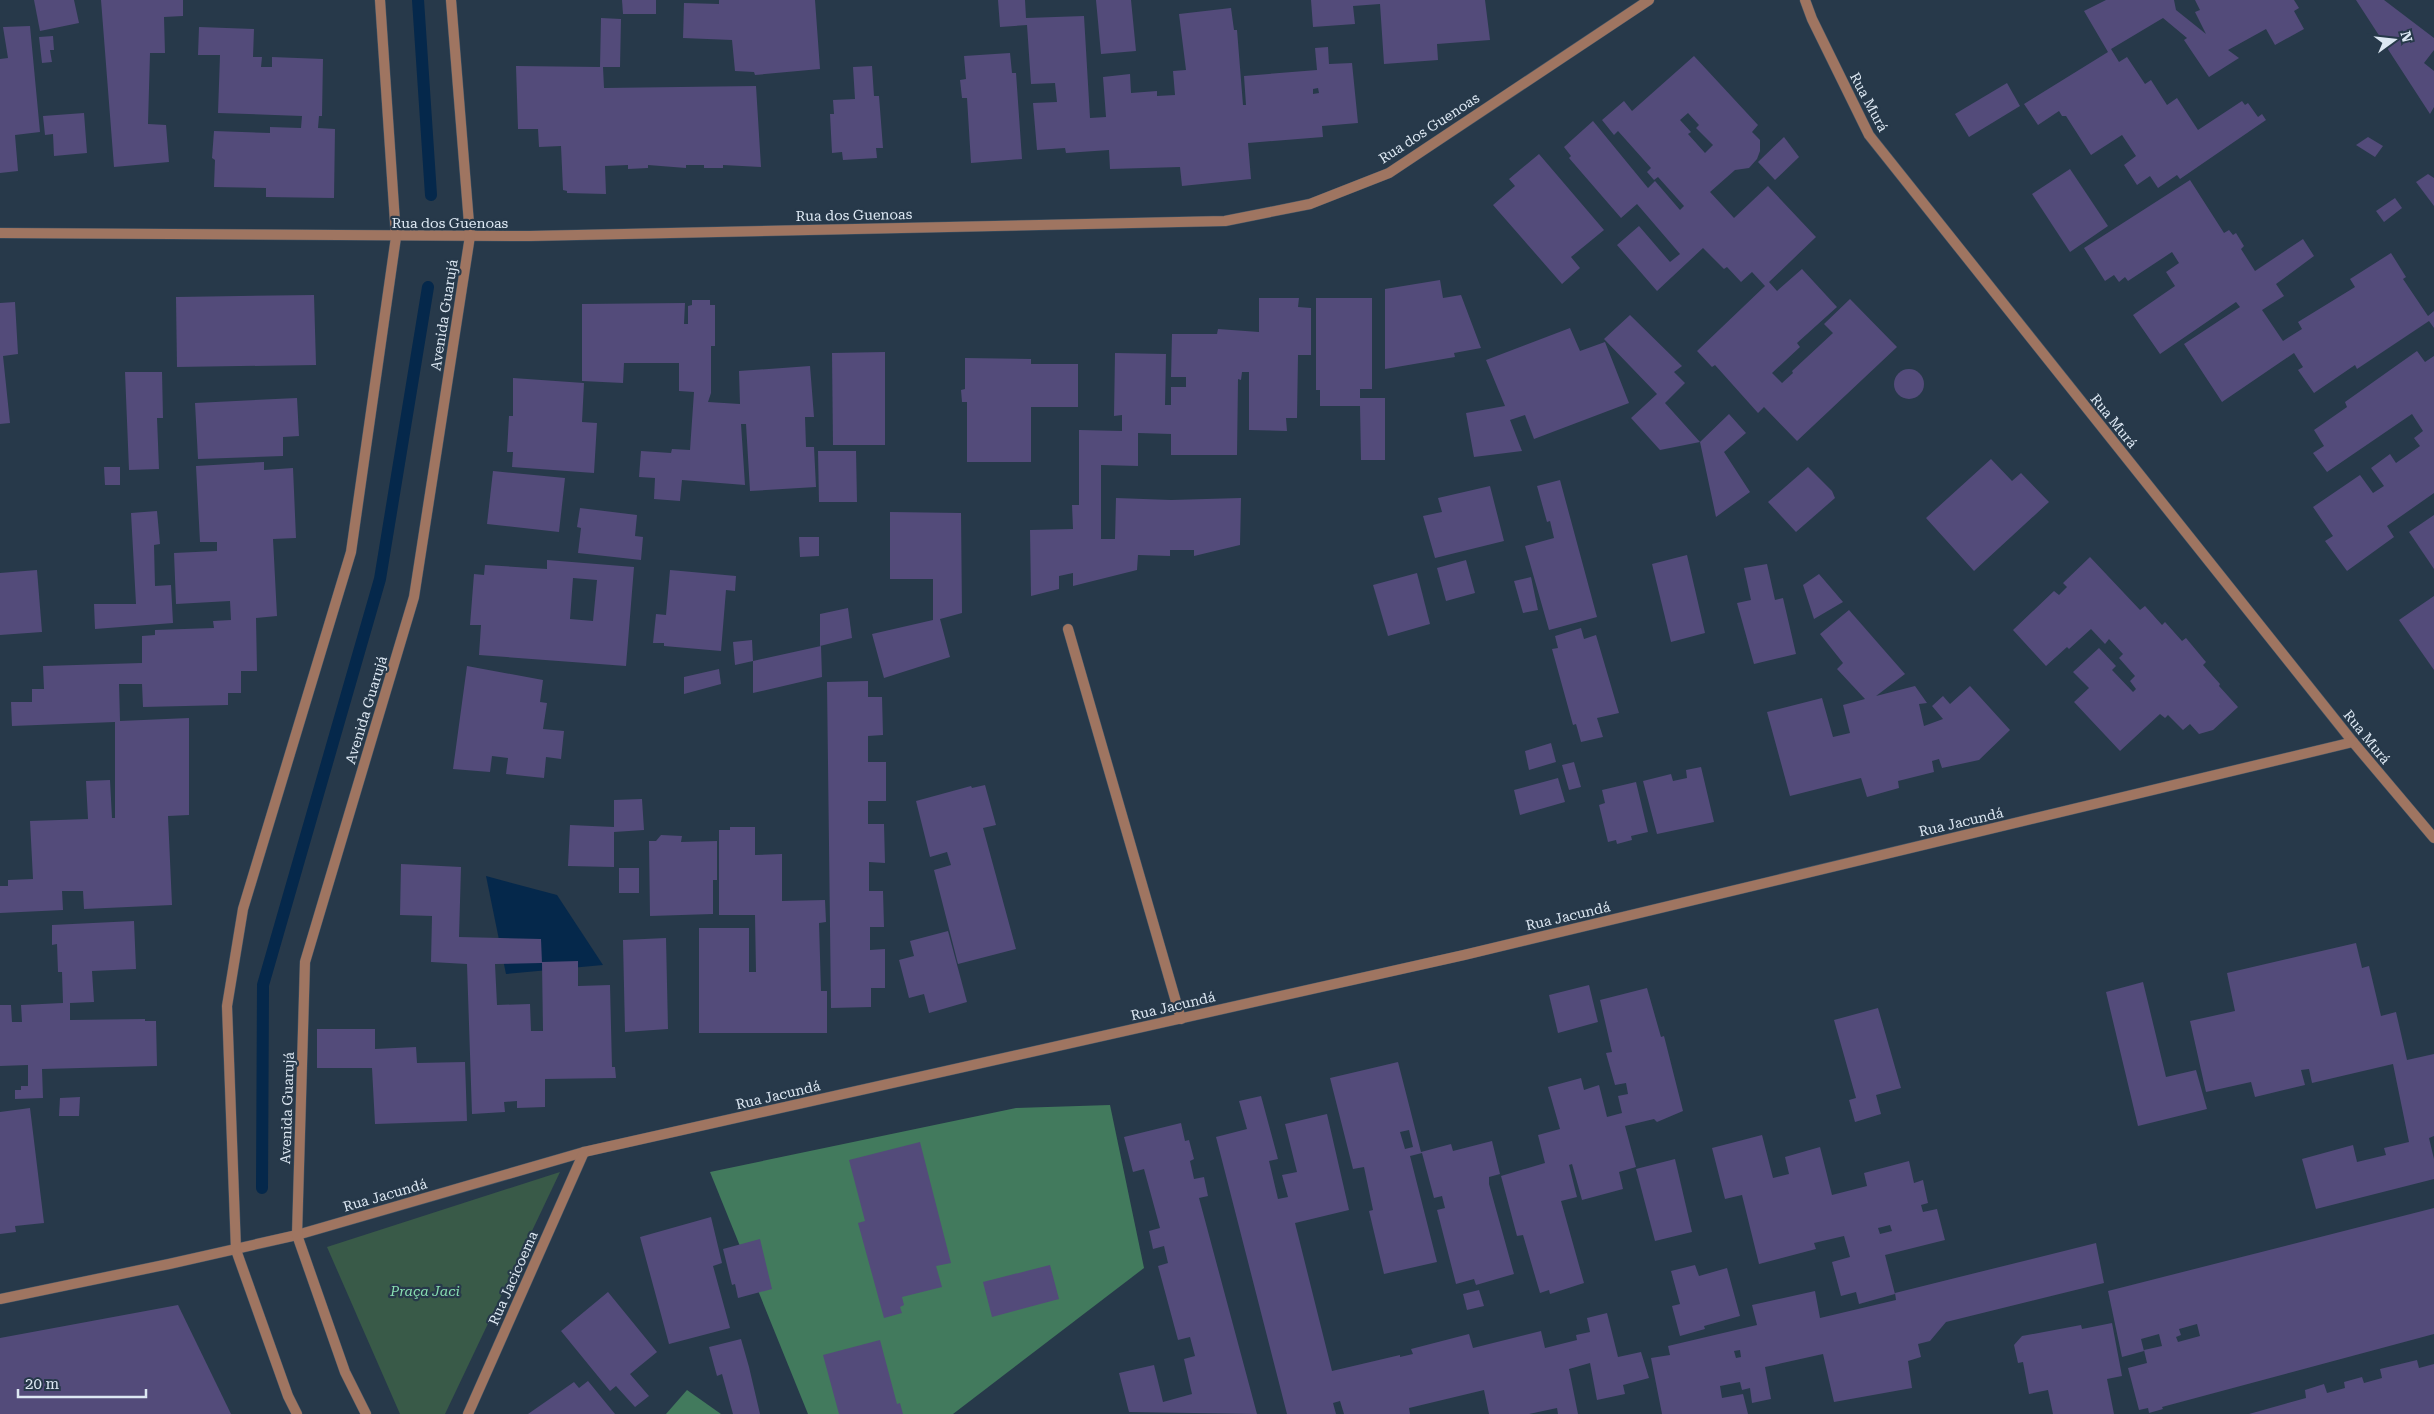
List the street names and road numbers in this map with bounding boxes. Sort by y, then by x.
street label: Rua Murá [1847,70,1891,135]
street label: Rua dos Guenoas [1376,89,1482,166]
street label: Rua dos Guenoas [796,206,913,224]
street label: Rua dos Guenoas [392,215,509,231]
street label: Avenida Guarujá [427,258,461,372]
street label: Rua Murá [2087,391,2141,451]
street label: Avenida Guarujá [342,654,390,766]
street label: Rua Murá [2340,707,2394,767]
street label: Rua Jacundá [1917,804,2005,840]
street label: Rua Jacundá [1524,898,1612,934]
street label: Rua Jacundá [1129,988,1217,1024]
street label: Avenida Guarujá [277,1051,297,1164]
street label: Rua Jacundá [734,1077,822,1113]
street label: Rua Jacundá [341,1175,429,1215]
street label: Rua Jacicoema [485,1228,541,1327]

